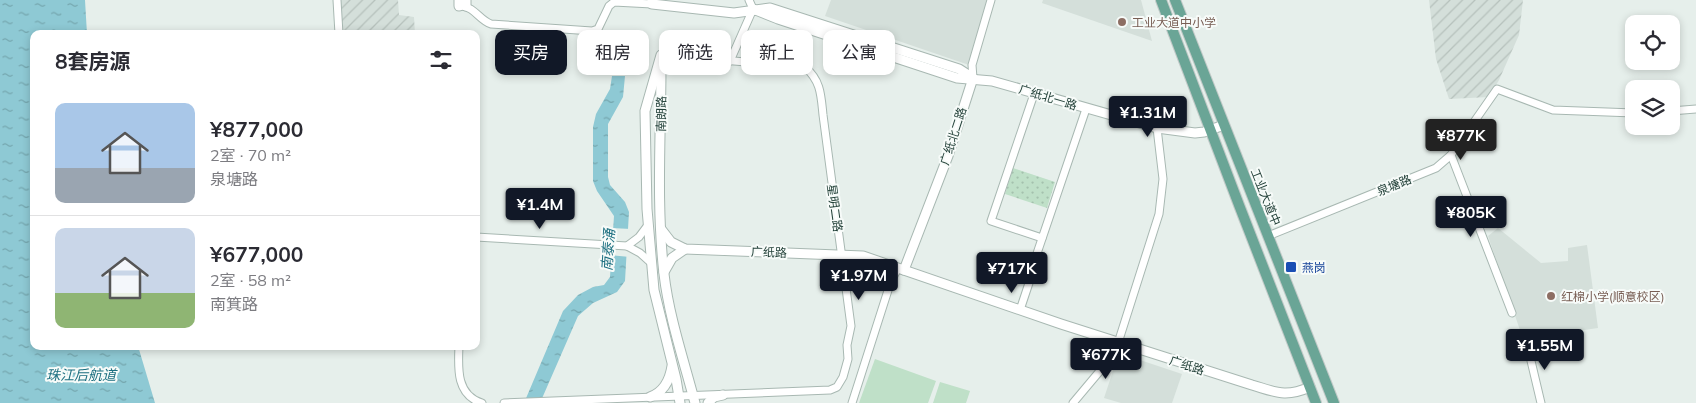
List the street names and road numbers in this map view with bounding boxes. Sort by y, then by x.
street label: 广纸北一路 [1017,81,1079,113]
street label: 南朗路 [653,96,669,132]
street label: 广纸北二路 [937,105,969,167]
street label: 工业大道中 [1248,166,1284,228]
street label: 泉塘路 [1374,171,1414,199]
street label: 星明二路 [824,183,846,233]
street label: 广纸路 [751,244,787,260]
street label: 广纸路 [1168,352,1206,378]

